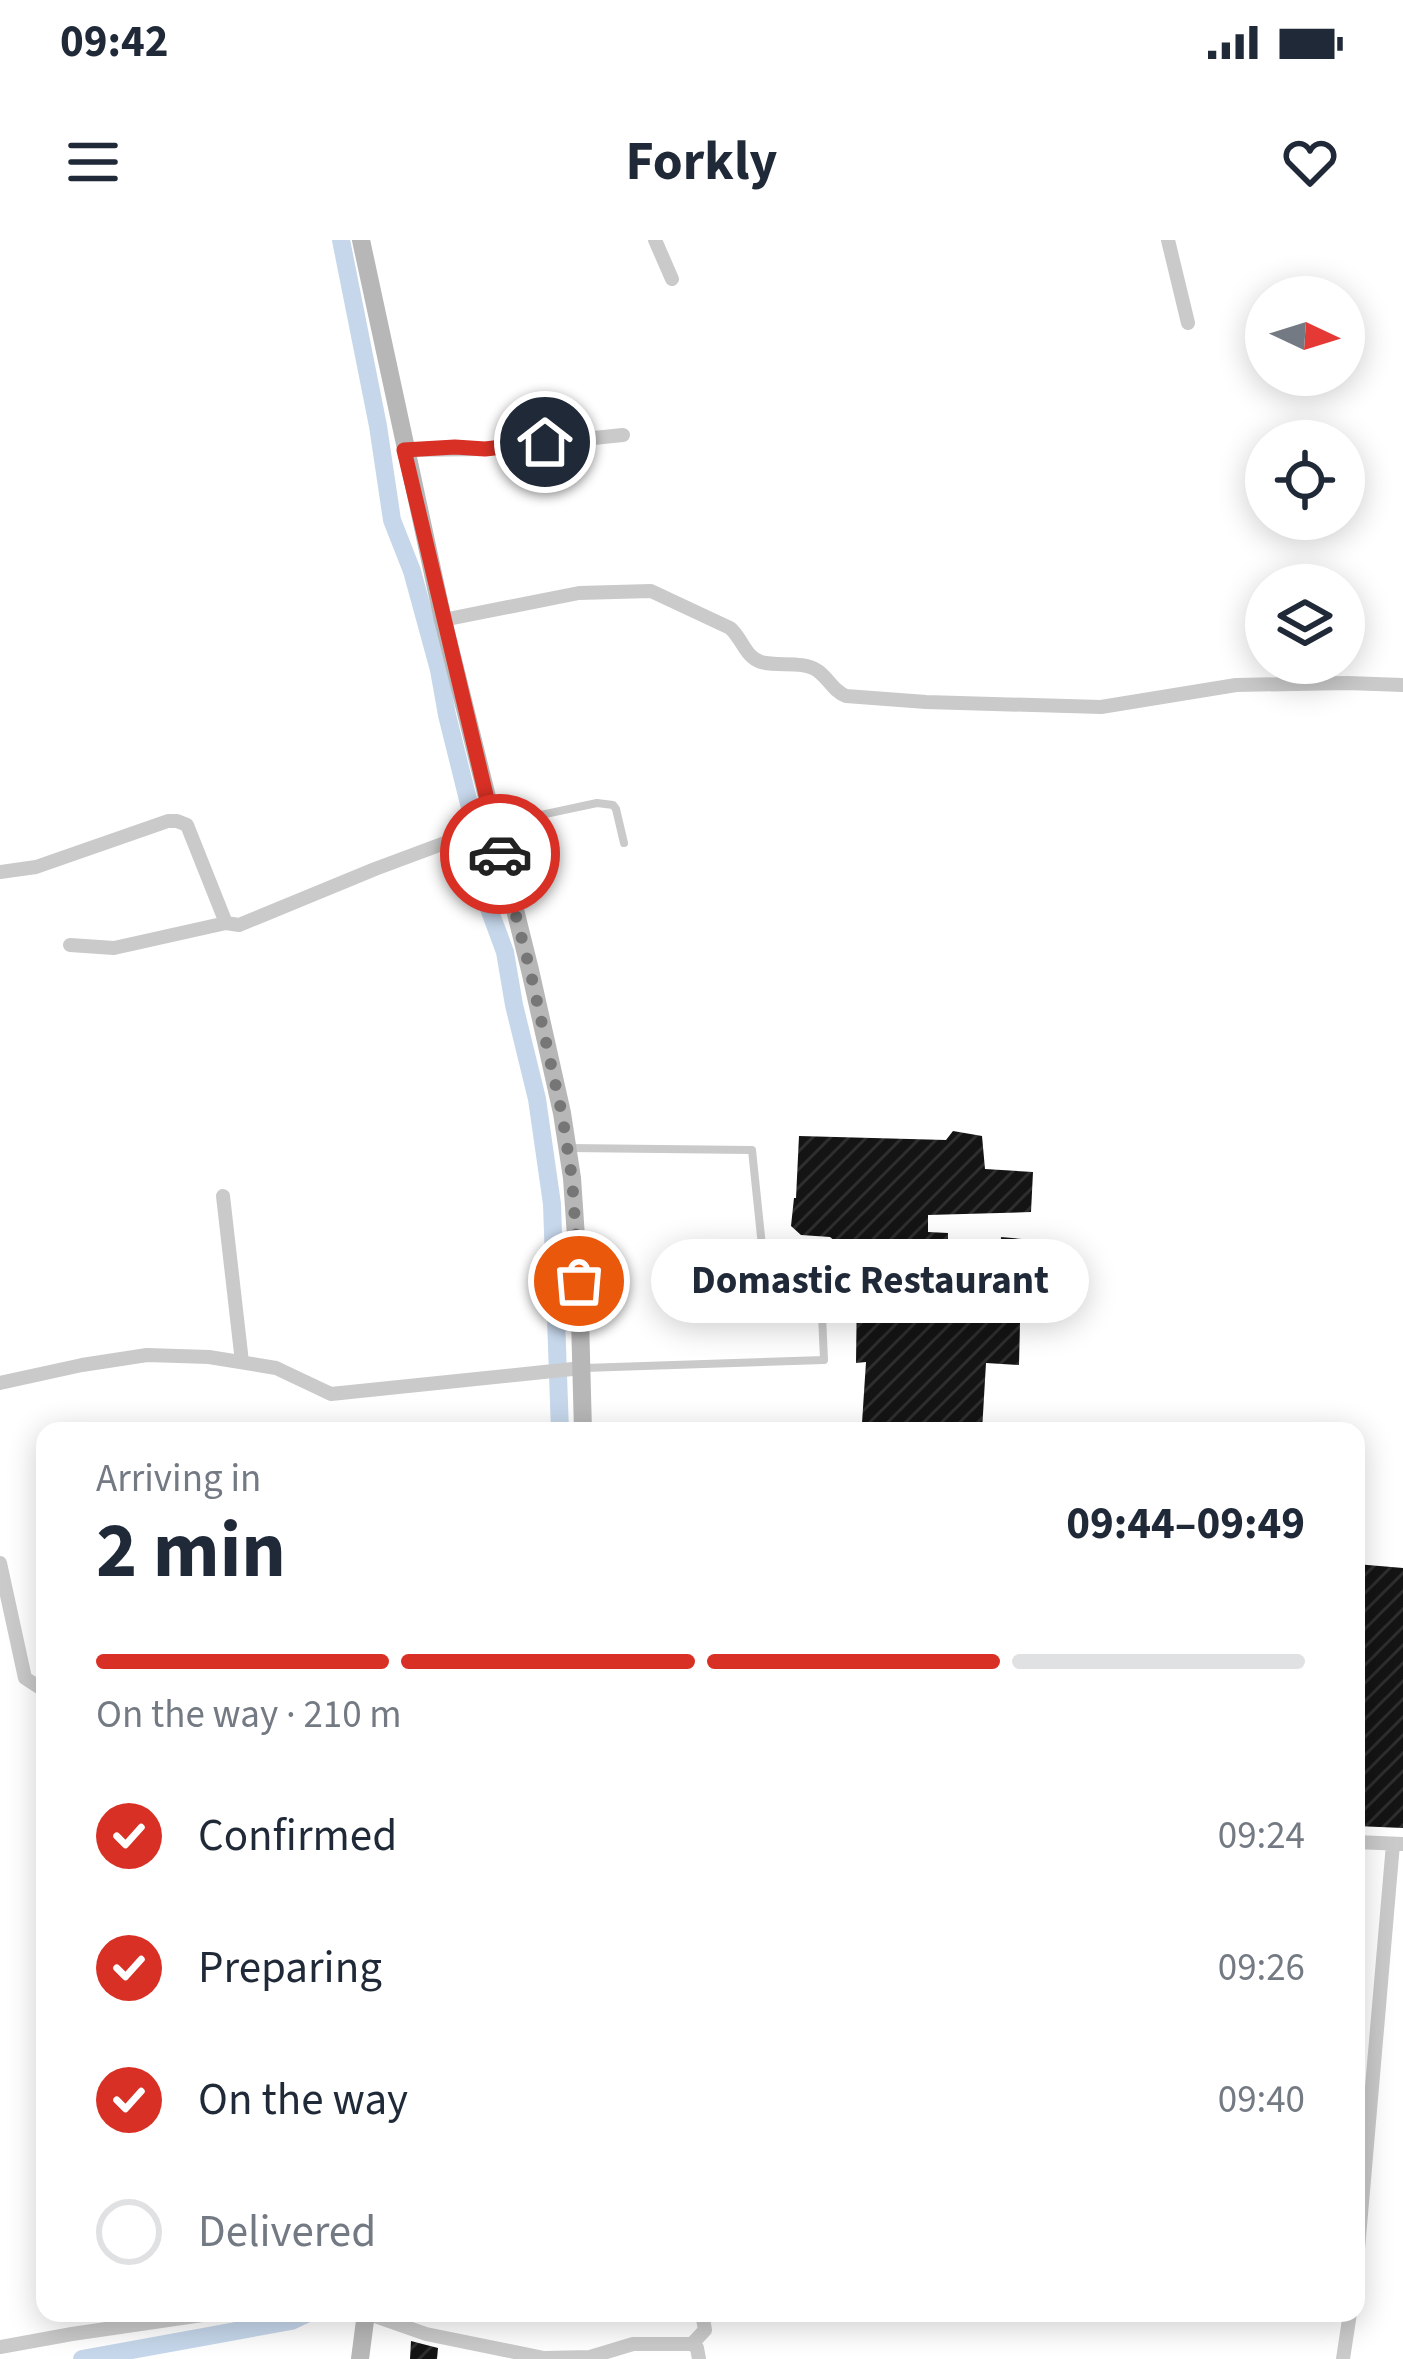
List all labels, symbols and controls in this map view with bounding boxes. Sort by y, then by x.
text: 09:42 [60,10,169,74]
text: Forkly [626,124,777,201]
icon: menu [60,129,126,195]
icon: heart [1277,129,1343,195]
north arrow [1245,276,1365,396]
map controls [1245,276,1365,684]
pin [494,391,596,493]
icon: home [512,409,578,475]
button: locate [1245,420,1365,540]
button: layers [1245,564,1365,684]
courier [440,794,560,914]
icon: car [467,821,533,887]
pin [528,1230,630,1332]
callout: Domastic Restaurant [651,1239,1089,1323]
icon: bag [546,1248,612,1314]
text: Domastic Restaurant [691,1253,1049,1309]
text: Arriving in [96,1451,261,1507]
text: 09:44–09:49 [1066,1492,1305,1556]
text: 2 min [96,1496,286,1607]
text: On the way · 210 m [96,1687,402,1743]
icon: check [96,1803,162,1869]
text: Confirmed [198,1804,397,1868]
text: 09:24 [1218,1808,1305,1864]
icon: check [96,1935,162,2001]
text: Preparing [198,1936,382,2000]
text: 09:26 [1218,1940,1305,1996]
icon: check [96,2067,162,2133]
text: On the way [198,2068,408,2132]
text: 09:40 [1218,2072,1305,2128]
text: Delivered [198,2200,376,2264]

